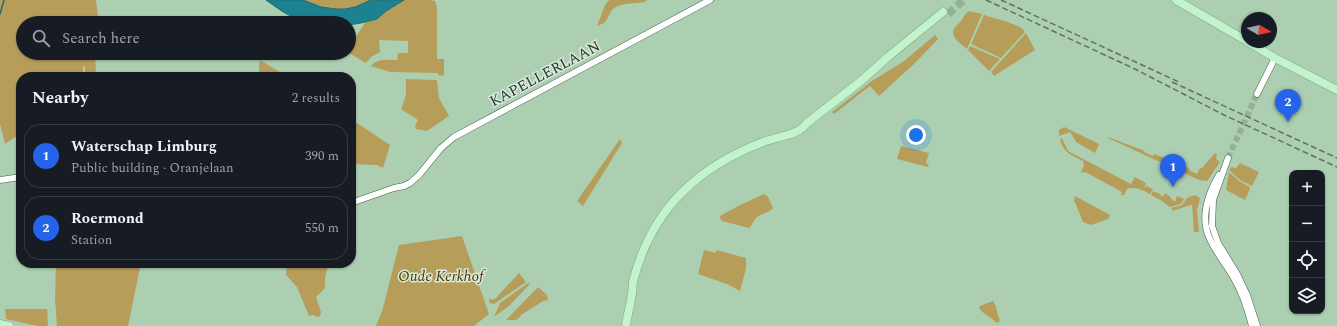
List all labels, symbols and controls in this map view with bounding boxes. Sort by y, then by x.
north arrow [1241,12,1277,48]
search box [16,16,356,60]
icon: search [30,27,52,49]
text: Search here [62,27,140,50]
street label: KAPELLERLAAN [485,35,605,113]
text: Nearby [32,85,88,111]
text: 2 results [292,88,340,108]
pin: 2 [1275,89,1301,122]
your location [906,125,926,145]
text: Waterschap Limburg [71,135,217,158]
text: 1 [42,146,50,166]
text: 390 m [305,146,339,166]
pin: 1 [1160,154,1186,187]
text: Public building · Oranjelaan [71,158,234,178]
map controls [1289,170,1325,314]
button: + [1289,170,1325,206]
button: − [1289,206,1325,242]
text: Roermond [71,207,144,230]
text: 2 [42,218,50,238]
text: 550 m [305,218,339,238]
text: Station [71,230,112,250]
button: locate [1289,242,1325,278]
park label: Oude Kerkhof [398,265,486,288]
button: layers [1289,278,1325,314]

